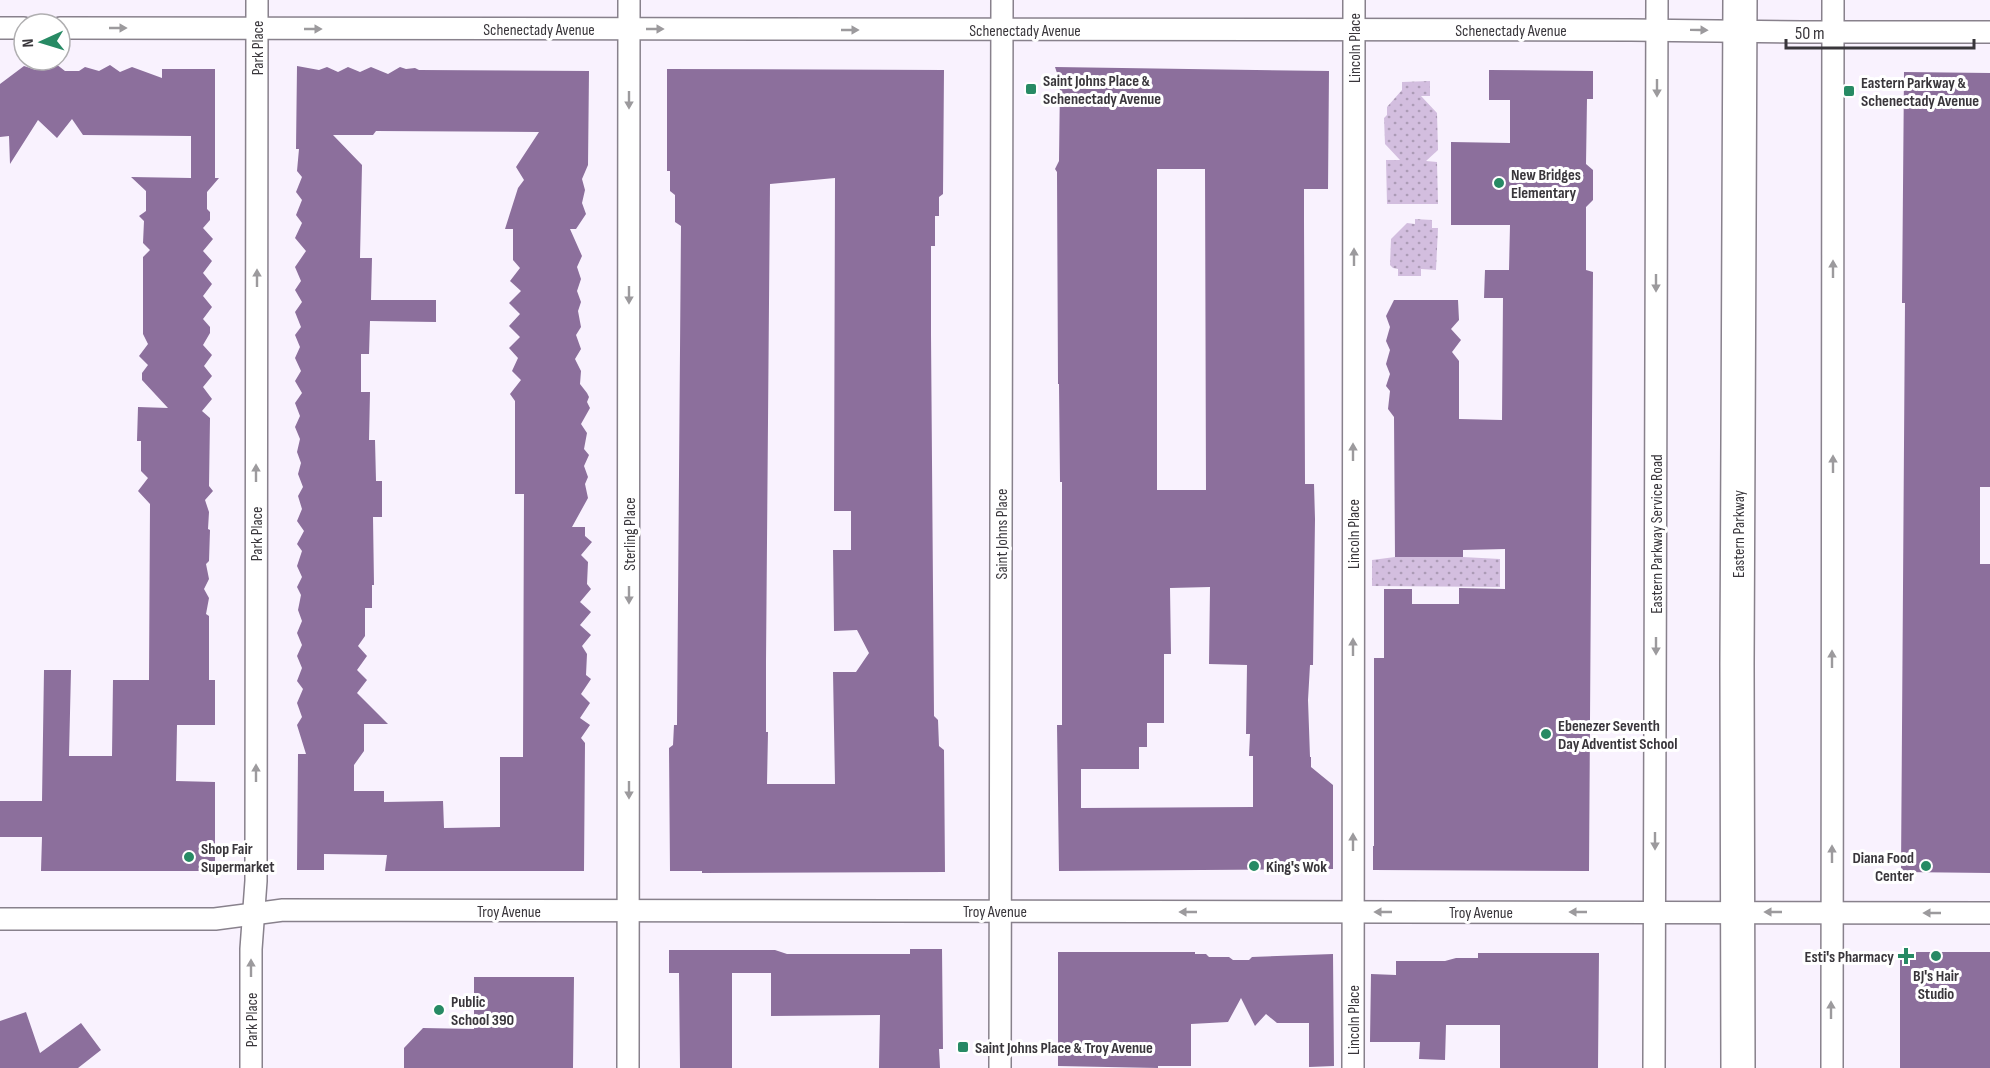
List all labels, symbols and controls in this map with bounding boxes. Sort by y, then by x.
north arrow [12,12,72,72]
scale bar [1786,12,1974,50]
street label: Lincoln Place [1346,13,1365,83]
street label: Park Place [249,21,268,75]
street label: Schenectady Avenue [483,21,595,40]
street label: Schenectady Avenue [969,22,1081,41]
street label: Schenectady Avenue [1455,22,1567,41]
one-way arrow [109,23,128,33]
text: 50 m [1795,23,1825,44]
one-way arrow [304,24,323,34]
one-way arrow [646,24,665,34]
one-way arrow [841,25,860,35]
one-way arrow [1689,26,1708,35]
text: N [19,38,38,48]
place label: Saint Johns Place & Schenectady Avenue [1043,72,1161,109]
place label: Eastern Parkway & Schenectady Avenue [1861,74,1979,111]
one-way arrow [1652,79,1662,98]
marker: Saint Johns Place & Schenectady Avenue [1024,82,1038,96]
marker: Eastern Parkway & Schenectady Avenue [1842,84,1856,98]
one-way arrow [624,91,634,110]
place label: New Bridges Elementary [1511,166,1581,203]
marker: New Bridges Elementary [1492,176,1506,190]
one-way arrow [1349,247,1359,266]
one-way arrow [1828,260,1838,279]
one-way arrow [252,268,262,287]
one-way arrow [1651,274,1661,293]
one-way arrow [624,286,634,305]
one-way arrow [1348,442,1358,461]
street label: Eastern Parkway Service Road [1648,454,1667,614]
one-way arrow [1828,455,1838,474]
one-way arrow [251,463,261,482]
street label: Saint Johns Place [993,489,1012,579]
street label: Eastern Parkway [1730,490,1749,578]
street label: Sterling Place [621,497,640,571]
street label: Lincoln Place [1345,499,1364,569]
street label: Park Place [248,507,267,561]
one-way arrow [624,586,634,605]
one-way arrow [1348,637,1358,656]
one-way arrow [1651,637,1661,656]
one-way arrow [1827,650,1837,669]
place label: Ebenezer Seventh Day Adventist School [1558,717,1678,754]
marker: Ebenezer Seventh Day Adventist School [1539,727,1553,741]
one-way arrow [251,763,261,782]
one-way arrow [624,781,634,800]
one-way arrow [1348,832,1358,851]
one-way arrow [1650,832,1660,851]
place label: Shop Fair Supermarket [201,840,275,877]
one-way arrow [1827,845,1837,864]
place label: Diana Food Center [1852,849,1914,886]
marker: Shop Fair Supermarket [182,850,196,864]
place label: King's Wok [1266,858,1327,877]
marker: King's Wok [1247,859,1261,873]
marker: Diana Food Center [1919,859,1933,873]
street label: Troy Avenue [477,903,541,922]
street label: Troy Avenue [963,903,1027,922]
street label: Troy Avenue [1449,904,1513,923]
one-way arrow [1179,907,1198,917]
one-way arrow [1374,907,1393,917]
one-way arrow [1569,907,1588,917]
one-way arrow [1764,907,1783,917]
one-way arrow [1922,908,1941,918]
place label: Esti's Pharmacy [1805,948,1894,967]
marker: Esti's Pharmacy [1899,949,1913,963]
marker: BJ's Hair Studio [1929,949,1943,963]
one-way arrow [246,958,256,977]
place label: BJ's Hair Studio [1913,967,1959,1004]
street label: Lincoln Place [1345,985,1364,1055]
street label: Park Place [243,993,262,1047]
place label: Public School 390 [451,993,514,1030]
one-way arrow [1827,1000,1836,1019]
marker: Public School 390 [432,1003,446,1017]
place label: Saint Johns Place & Troy Avenue [975,1039,1153,1058]
marker: Saint Johns Place & Troy Avenue [956,1040,970,1054]

